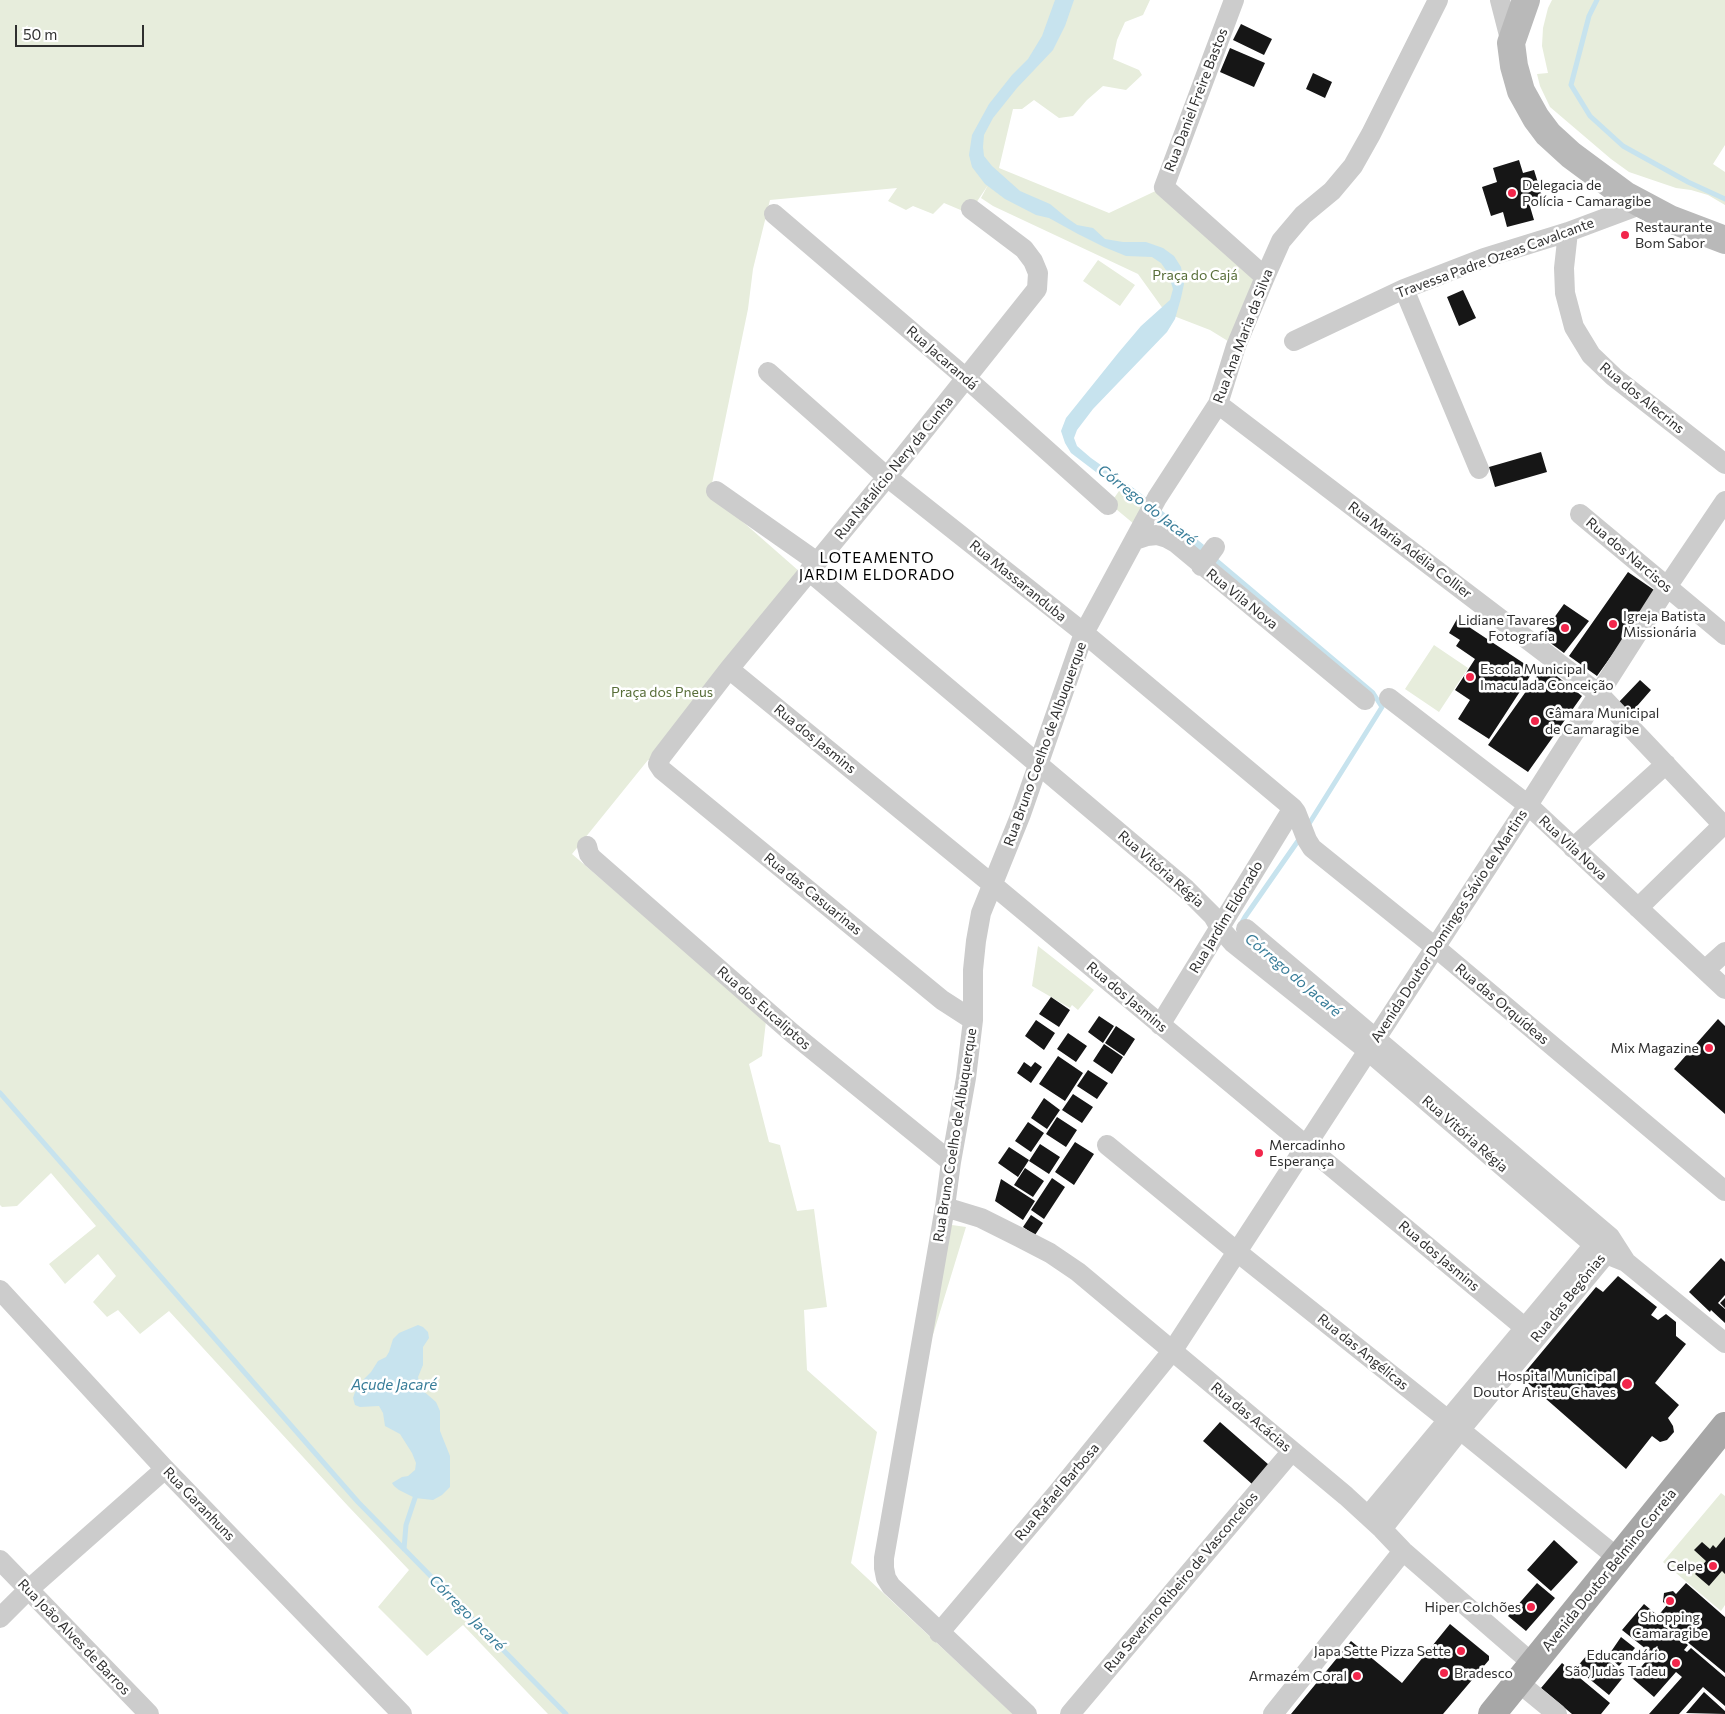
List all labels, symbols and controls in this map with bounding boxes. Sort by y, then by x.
scale bar [18,15,146,47]
text: 50 m [23,25,57,43]
street label: Rua Daniel Freire Bastos [1161,26,1231,174]
place label: Delegacia de Polícia - Camaragibe [1522,177,1651,210]
marker: Delegacia de Polícia - Camaragibe [1506,187,1518,199]
street label: Travessa Padre Ozeas Cavalcante [1394,214,1596,302]
place label: Restaurante Bom Sabor [1635,219,1712,252]
marker: Restaurante Bom Sabor [1619,229,1631,241]
park label: Praça do Cajá [1152,267,1238,283]
street label: Rua Ana Maria da Silva [1210,267,1276,405]
street label: Rua Jacarandá [903,322,981,394]
street label: Rua dos Alecrins [1596,359,1688,437]
street label: Rua Natalício Nery da Cunha [831,393,957,543]
water label: Córrego do Jacaré [1094,461,1200,549]
street label: Rua Maria Adélia Collier [1345,498,1475,602]
street label: Rua dos Narcisos [1583,514,1675,596]
street label: Rua Massaranduba [966,537,1070,625]
district label: LOTEAMENTO JARDIM ELDORADO [797,549,957,584]
street label: Rua Vila Nova [1203,565,1281,633]
place label: Igreja Batista Missionária [1623,608,1706,640]
place label: Lidiane Tavares Fotografia [1458,612,1555,644]
marker: Igreja Batista Missionária [1607,618,1619,630]
marker: Lidiane Tavares Fotografia [1559,622,1571,634]
street label: Rua Bruno Coelho de Albuquerque [1000,640,1090,848]
place label: Escola Municipal Imaculada Conceição [1480,661,1614,694]
marker: Escola Municipal Imaculada Conceição [1464,671,1476,683]
park label: Praça dos Pneus [611,684,713,700]
street label: Rua dos Jasmins [771,701,859,777]
place label: Câmara Municipal de Camaragibe [1545,705,1659,738]
marker: Câmara Municipal de Camaragibe [1529,715,1541,727]
street label: Avenida Doutor Domingos Sávio de Martins [1367,806,1531,1046]
street label: Rua Vila Nova [1535,812,1611,884]
street label: Rua Vitória Régia [1115,827,1207,911]
street label: Rua das Casuarinas [761,849,865,939]
street label: Rua Jardim Eldorado [1186,858,1266,976]
water label: Córrego do Jacaré [1241,929,1345,1021]
street label: Rua dos Jasmins [1083,958,1171,1036]
street label: Rua das Orquídeas [1452,960,1552,1048]
street label: Rua dos Eucaliptos [714,963,814,1053]
street label: Rua Bruno Coelho de Albuquerque [930,1027,980,1243]
place label: Mix Magazine [1611,1040,1699,1056]
marker: Mix Magazine [1703,1042,1715,1054]
street label: Rua Vitória Régia [1419,1092,1511,1176]
place label: Mercadinho Esperança [1269,1137,1345,1170]
marker: Mercadinho Esperança [1253,1147,1265,1159]
street label: Rua dos Jasmins [1395,1217,1483,1295]
street label: Rua das Begônias [1527,1250,1609,1346]
street label: Rua das Angélicas [1314,1310,1412,1394]
place label: Hospital Municipal Doutor Aristeu Chaves [1473,1368,1616,1400]
water label: Açude Jacaré [351,1376,437,1394]
marker: Hospital Municipal Doutor Aristeu Chaves [1620,1377,1634,1391]
street label: Rua das Acácias [1208,1379,1294,1455]
street label: Rua Rafael Barbosa [1011,1440,1103,1544]
street label: Rua Garanhuns [160,1464,238,1544]
street label: Avenida Doutor Belmino Correia [1538,1485,1680,1655]
street label: Rua Severino Ribeiro de Vasconcelos [1101,1488,1261,1676]
place label: Celpe [1667,1558,1703,1574]
marker: Celpe [1707,1560,1719,1572]
water label: Córrego Jacaré [425,1571,509,1655]
street label: Rua João Alves de Barros [14,1576,134,1698]
marker: Shopping Camaragibe [1664,1595,1676,1607]
place label: Hiper Colchões [1424,1599,1521,1615]
marker: Hiper Colchões [1525,1601,1537,1613]
place label: Shopping Camaragibe [1632,1609,1708,1641]
place label: Japa Sette Pizza Sette [1314,1643,1451,1659]
marker: Japa Sette Pizza Sette [1455,1645,1467,1657]
place label: Educandário São Judas Tadeu [1565,1647,1666,1680]
marker: Educandário São Judas Tadeu [1670,1657,1682,1669]
place label: Bradesco [1454,1665,1513,1681]
marker: Bradesco [1438,1667,1450,1679]
place label: Armazém Coral [1249,1668,1347,1684]
marker: Armazém Coral [1351,1670,1363,1682]

